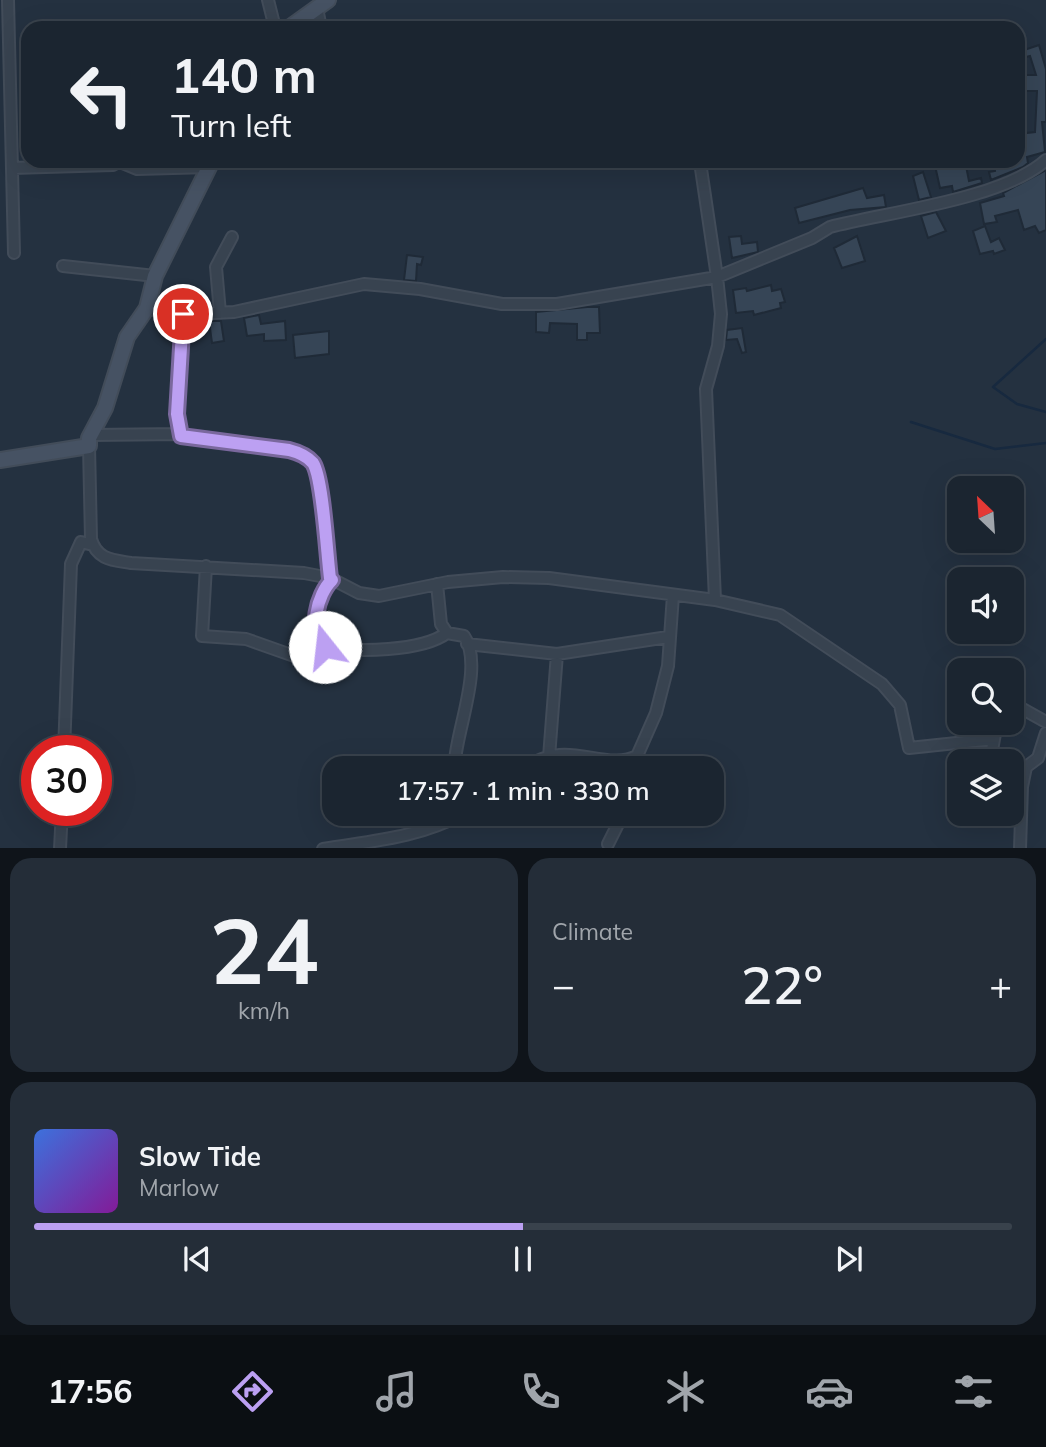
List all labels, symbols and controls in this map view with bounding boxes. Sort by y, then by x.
text: 140 m [171,44,317,105]
icon: left [56,49,147,140]
text: Turn left [171,105,291,145]
pin [153,284,213,344]
icon: arrive [164,295,202,333]
north arrow [947,476,1024,553]
map controls [947,476,1024,826]
button: sound [947,567,1024,644]
position arrow [288,610,362,684]
button: search [947,658,1024,735]
speed limit sign: 30 [21,735,112,826]
button: layers [947,749,1024,826]
text: 17:57 · 1 min · 330 m [396,774,650,807]
text: 24 [209,893,319,1007]
text: Climate [552,917,633,946]
text: 22° [741,952,823,1017]
text: − [552,961,575,1009]
text: + [989,961,1012,1009]
text: km/h [238,996,290,1025]
text: Slow Tide [139,1140,261,1173]
text: Marlow [139,1173,219,1202]
icon: previous [178,1240,216,1278]
icon: pause [504,1240,542,1278]
icon: next [830,1240,868,1278]
icon: directions [228,1367,277,1416]
icon: music [372,1367,421,1416]
icon: phone [516,1367,565,1416]
icon: climate [661,1367,710,1416]
icon: car [805,1367,854,1416]
icon: filters [949,1367,998,1416]
text: 17:56 [48,1371,132,1411]

